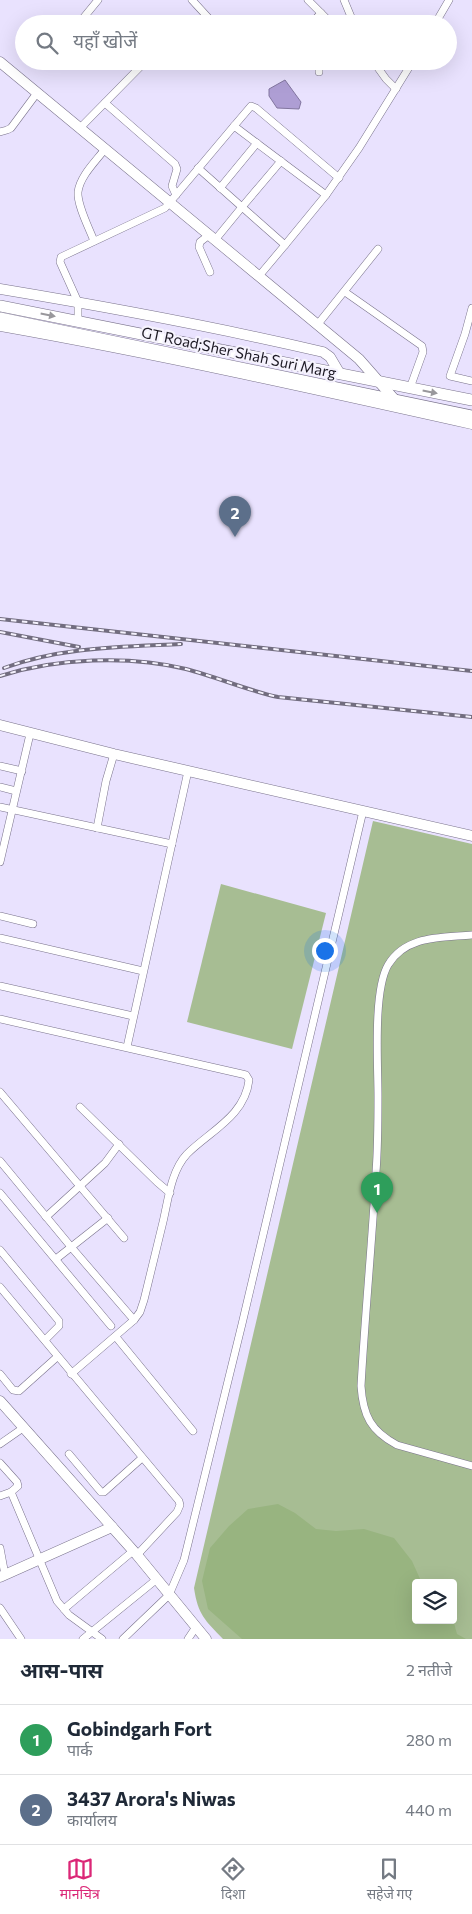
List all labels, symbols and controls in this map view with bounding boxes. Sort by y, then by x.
search box [15,15,457,70]
icon: search [33,29,61,57]
text: यहाँ खोजें [73,29,137,52]
one-way arrow [40,311,55,319]
street label: GT Road;Sher Shah Suri Marg [140,323,338,381]
one-way arrow [423,388,439,396]
pin: 2 [219,496,251,537]
your location [312,938,338,964]
pin: 1 [361,1172,393,1213]
map controls [412,1579,457,1624]
button: layers [412,1579,457,1624]
text: आस-पास [20,1657,103,1682]
text: 2 नतीजे [406,1660,452,1679]
text: Gobindgarh Fort [67,1717,212,1740]
text: 1 [32,1730,40,1749]
text: 280 m [406,1730,452,1749]
text: पार्क [67,1740,93,1759]
text: 3437 Arora's Niwas [67,1787,236,1810]
text: 2 [31,1800,41,1819]
text: 440 m [405,1800,452,1819]
text: कार्यालय [67,1810,117,1829]
tab: मानचित्र [60,1855,100,1905]
tab: दिशा [219,1855,247,1905]
tab: सहेजे गए [367,1855,412,1905]

